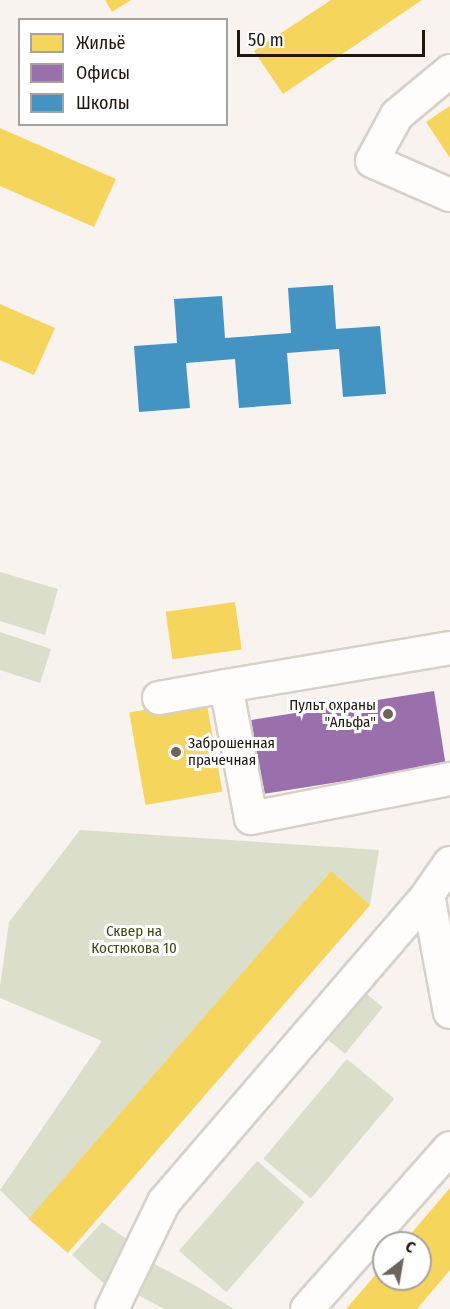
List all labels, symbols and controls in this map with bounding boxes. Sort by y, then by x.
legend [18,18,228,126]
scale bar [240,18,428,56]
text: 50 m [248,29,284,51]
text: Жильё [76,32,126,54]
text: Офисы [76,62,130,84]
text: Школы [76,92,130,114]
place label: Пульт охраны "Альфа" [289,696,376,731]
marker: Пульт охраны "Альфа" [381,707,395,721]
place label: Заброшенная прачечная [188,734,275,769]
marker: Заброшенная прачечная [169,745,183,759]
park label: Сквер на Костюкова 10 [91,922,177,957]
north arrow [372,1231,432,1291]
text: С [402,1237,419,1257]

